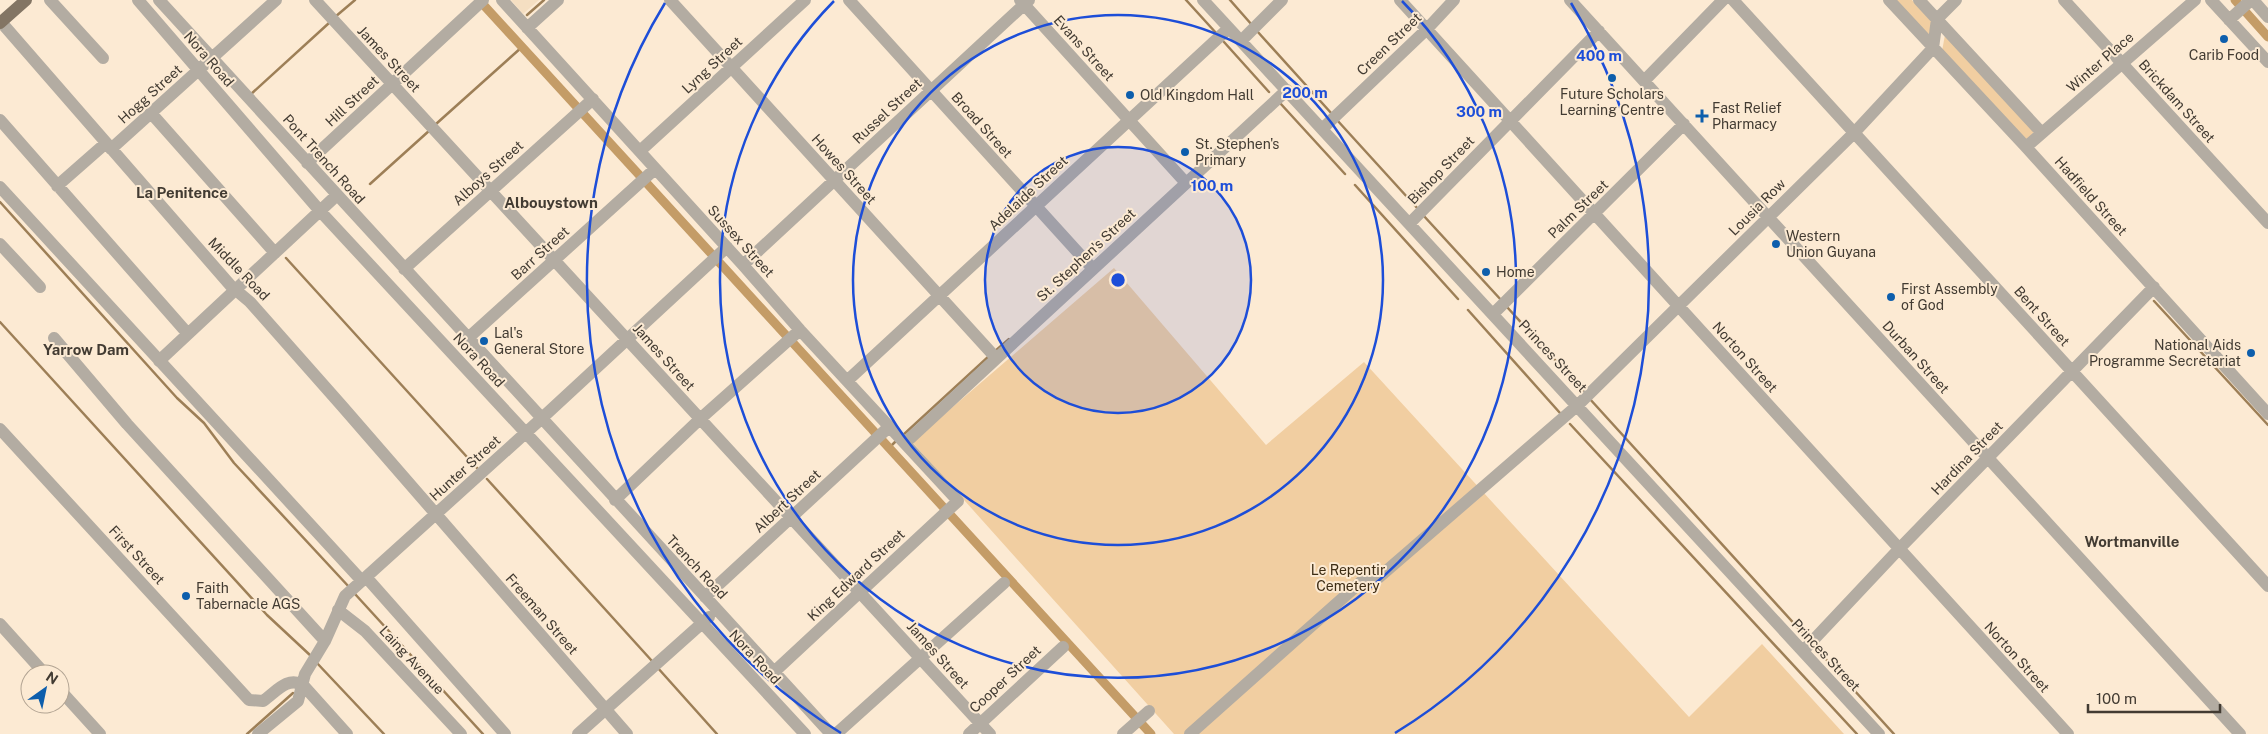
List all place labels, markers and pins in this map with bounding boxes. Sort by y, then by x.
marker: Carib Food [2218,33,2230,45]
place label: Carib Food [2189,47,2259,63]
marker: Future Scholars Learning Centre [1606,72,1618,84]
place label: Future Scholars Learning Centre [1560,86,1664,118]
place label: Old Kingdom Hall [1140,87,1254,103]
marker: Old Kingdom Hall [1124,89,1136,101]
place label: Fast Relief Pharmacy [1712,100,1782,132]
marker: Fast Relief Pharmacy [1696,110,1708,122]
place label: St. Stephen's Primary [1195,136,1279,168]
marker: St. Stephen's Primary [1179,146,1191,158]
place label: Western Union Guyana [1786,228,1876,260]
marker: Western Union Guyana [1770,238,1782,250]
place label: Home [1496,264,1535,280]
marker: Home [1480,266,1492,278]
centre of rings [1109,271,1127,289]
place label: First Assembly of God [1901,281,1998,313]
marker: First Assembly of God [1885,291,1897,303]
place label: Lal's General Store [494,325,584,357]
marker: Lal's General Store [478,335,490,347]
place label: National Aids Programme Secretariat [2089,337,2241,369]
marker: National Aids Programme Secretariat [2245,347,2257,359]
place label: Faith Tabernacle AGS [196,580,300,612]
marker: Faith Tabernacle AGS [180,590,192,602]

